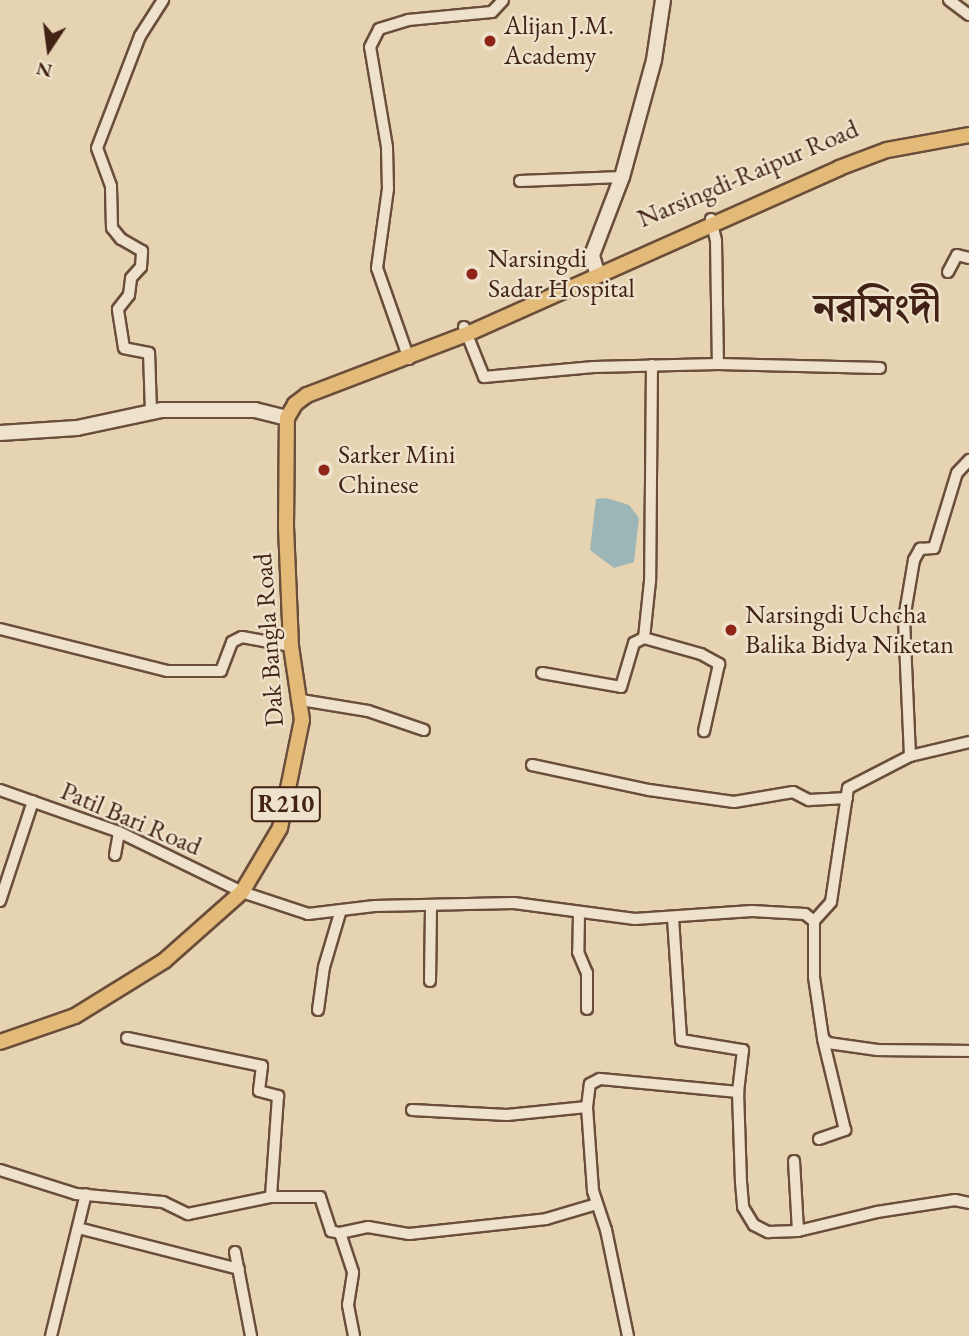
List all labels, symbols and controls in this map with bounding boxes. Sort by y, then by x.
place label: Alijan J.M. Academy [504,10,614,72]
north arrow [14,14,84,84]
marker: Alijan J.M. Academy [482,33,498,49]
text: N [34,56,54,84]
street label: Narsingdi-Raipur Road [633,113,863,235]
place label: Narsingdi Sadar Hospital [488,243,635,304]
marker: Narsingdi Sadar Hospital [462,264,482,284]
district label: নরসিংদী [813,283,941,331]
place label: Sarker Mini Chinese [338,439,455,500]
marker: Sarker Mini Chinese [316,462,332,478]
street label: Dak Bangla Road [247,552,291,728]
place label: Narsingdi Uchcha Balika Bidya Niketan [745,599,954,660]
marker: Narsingdi Uchcha Balika Bidya Niketan [723,622,739,638]
street label: Patil Bari Road [56,775,206,863]
road number: R210 [249,784,323,824]

